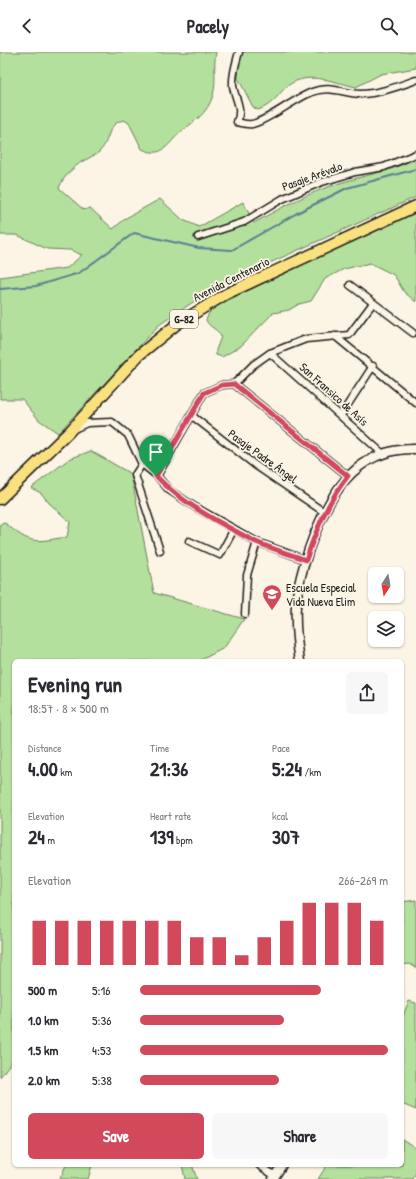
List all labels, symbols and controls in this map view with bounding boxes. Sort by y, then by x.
text: Pacely [187,14,229,39]
icon: back [16,15,38,37]
icon: search [378,15,400,37]
street label: Pasaje Arévalo [280,157,345,195]
street label: Avenida Centenario [190,252,272,306]
road number: G-82 [170,310,198,328]
street label: San Fransico de Asís [296,359,372,430]
street label: Pasaje Padre Ángel [225,425,302,487]
pin [139,435,173,476]
icon: arrive [145,441,167,463]
north arrow [368,567,404,603]
map controls [368,567,404,647]
place label: Escuela Especial Vida Nueva Elim [286,579,357,610]
school or university icon: Escuela Especial Vida Nueva Elim [261,583,283,611]
button: layers [368,611,404,647]
text: Evening run [28,669,122,699]
button: share [346,672,388,714]
text: 18:57 · 8 × 500 m [28,699,109,717]
text: Distance [28,741,62,755]
text: Time [150,741,169,755]
text: Pace [272,741,290,755]
text: 4.00 [28,755,58,782]
text: 21:36 [150,755,188,782]
text: 5:24 [272,755,302,782]
text: km [58,765,72,779]
text: /km [302,765,321,779]
text: Elevation [28,809,65,823]
text: Heart rate [150,809,191,823]
text: kcal [272,809,288,823]
text: 24 [28,823,45,850]
text: 139 [150,823,174,850]
text: 307 [272,823,300,850]
text: m [45,833,55,847]
text: bpm [174,833,193,847]
text: Elevation [28,871,71,889]
text: 266–269 m [338,871,388,889]
text: 500 m [28,981,57,999]
text: 5:16 [92,981,110,999]
text: 1.0 km [28,1011,59,1029]
text: 5:36 [92,1011,112,1029]
text: 1.5 km [28,1041,58,1059]
text: 4:53 [92,1041,111,1059]
text: 2.0 km [28,1071,60,1089]
text: 5:38 [92,1071,112,1089]
button: Save [28,1113,204,1159]
button: Share [212,1113,388,1159]

